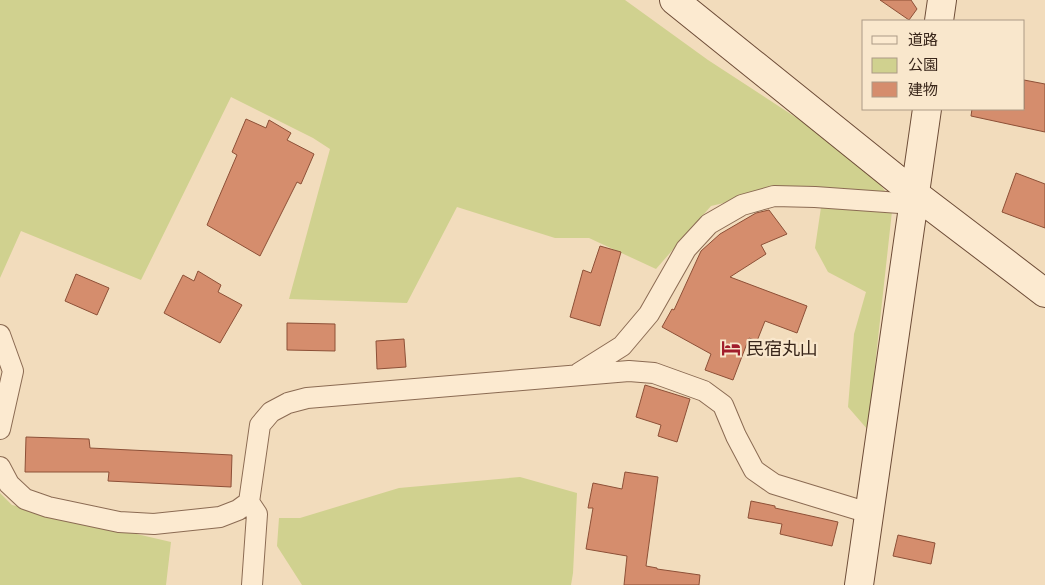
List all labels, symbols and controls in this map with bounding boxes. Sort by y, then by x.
legend [862,20,1025,110]
text: 道路 [908,30,938,49]
text: 公園 [908,55,938,74]
text: 建物 [908,80,938,99]
hotel icon: 民宿丸山 [720,337,742,359]
place label: 民宿丸山 [746,337,818,360]

